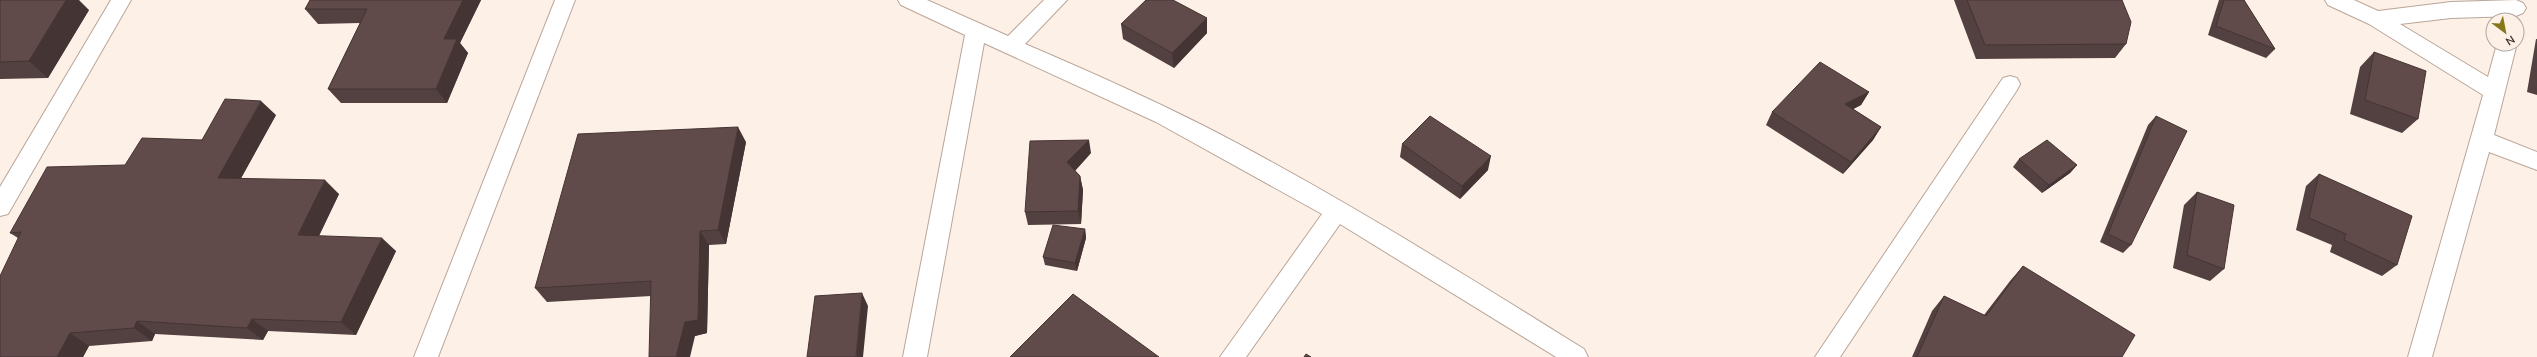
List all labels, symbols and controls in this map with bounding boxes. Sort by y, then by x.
north arrow [2485,12,2525,52]
text: N [2503,32,2518,49]

